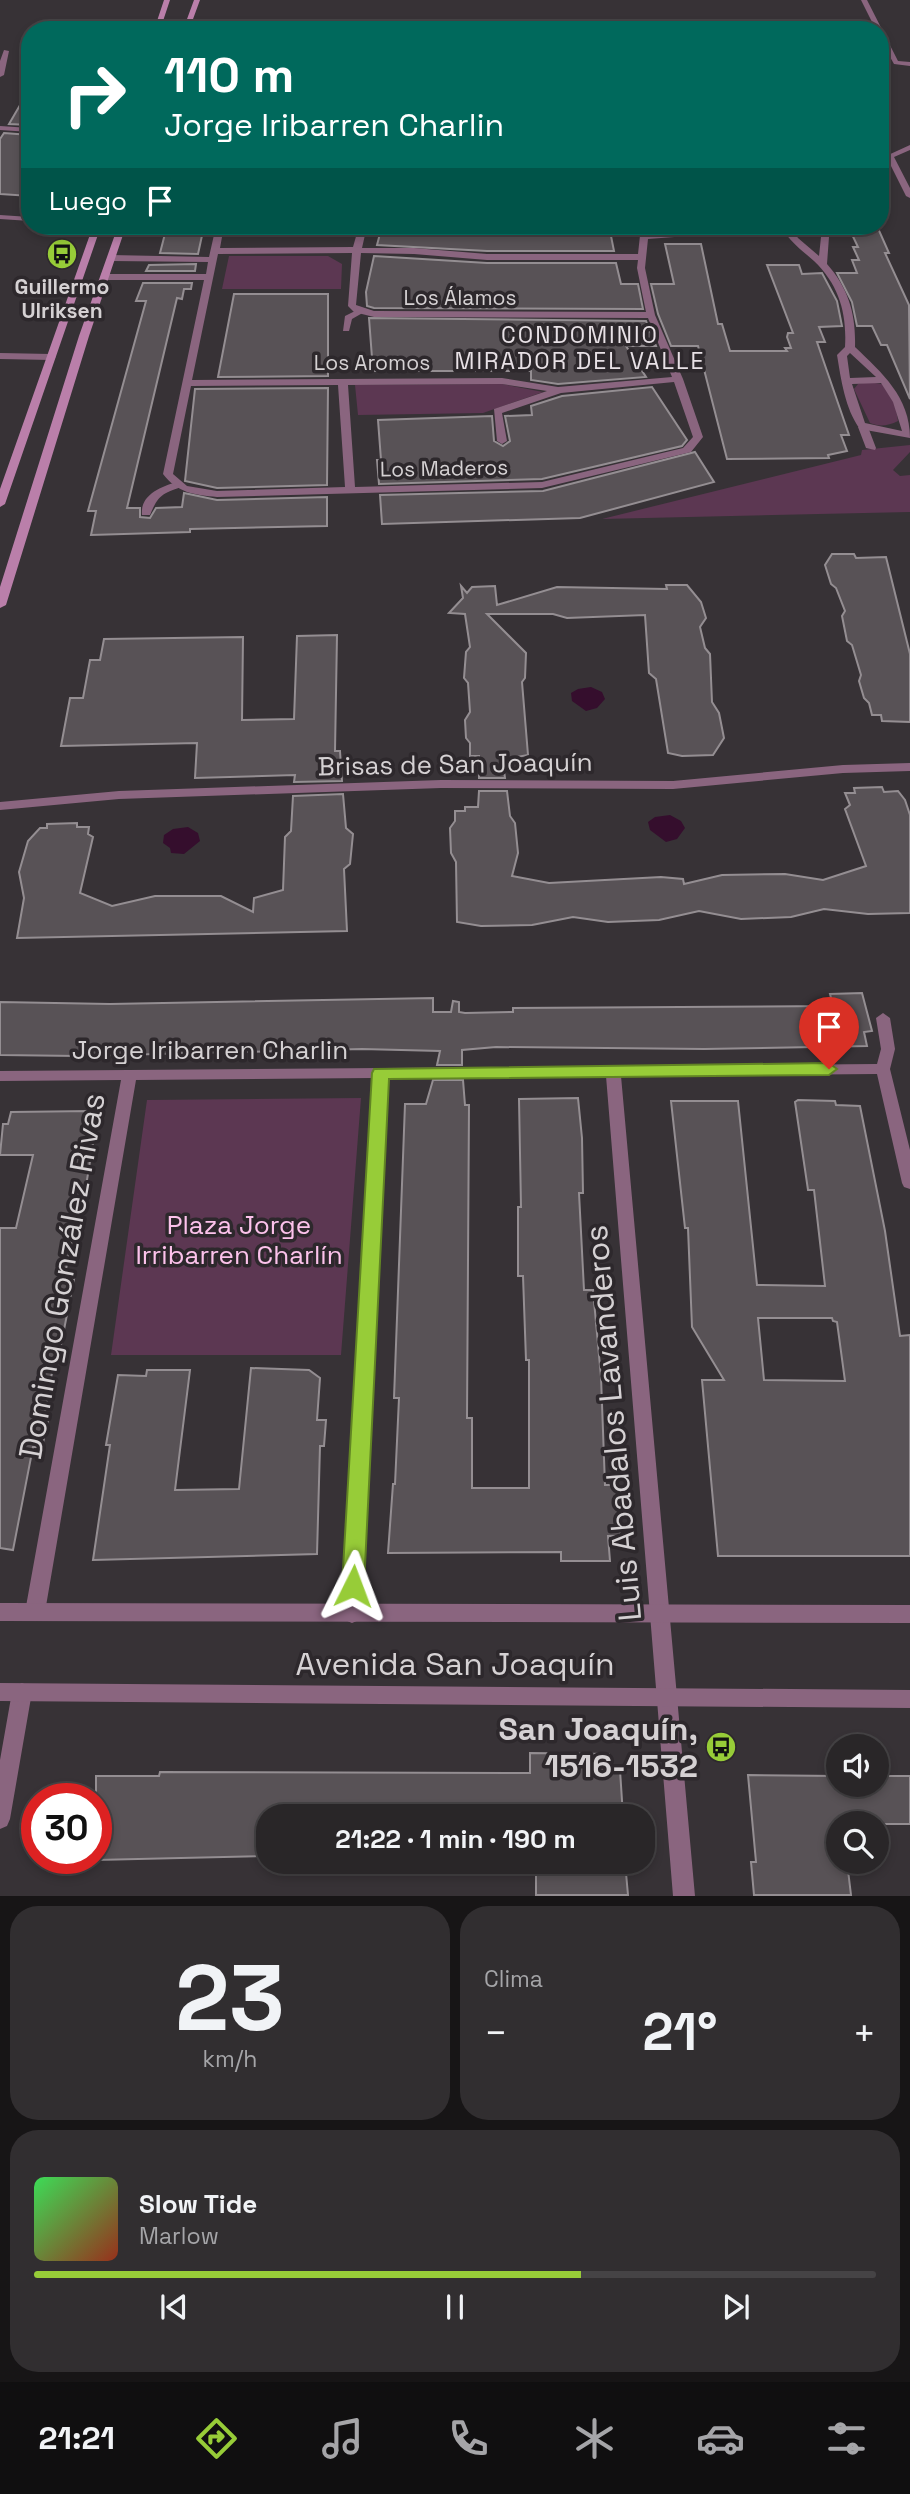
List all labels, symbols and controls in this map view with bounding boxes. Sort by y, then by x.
text: 110 m [164,44,294,106]
icon: right [49,49,140,140]
text: Jorge Iribarren Charlin [164,105,504,145]
icon: arrive [141,182,179,220]
text: Luego [49,184,127,218]
bus stop icon: Guillermo Ulriksen [45,237,79,271]
place label: Guillermo Ulriksen [15,273,109,324]
street label: Los Álamos [403,284,517,311]
district label: CONDOMINIO MIRADOR DEL VALLE [455,320,705,376]
street label: Los Aromos [314,349,430,376]
street label: Los Maderos [380,453,508,483]
street label: Brisas de San Joaquín [317,745,593,783]
pin [799,997,859,1069]
icon: arrive [810,1008,848,1046]
street label: Jorge Iribarren Charlin [72,1033,348,1067]
street label: Domingo González Rivas [10,1090,114,1462]
park label: Plaza Jorge Irribarren Charlín [135,1208,343,1272]
street label: Luis Abadalos Lavanderos [576,1223,650,1623]
position arrow [316,1549,390,1623]
street label: Avenida San Joaquín [295,1644,615,1684]
place label: San Joaquín, 1516-1532 [498,1709,698,1786]
bus stop icon: San Joaquín, 1516-1532 [704,1730,738,1764]
map controls [826,1734,889,1874]
button: sound [826,1734,889,1797]
speed limit sign: 30 [21,1783,112,1874]
button: search [826,1811,889,1874]
text: 21:22 · 1 min · 190 m [335,1822,576,1856]
text: 23 [175,1940,285,2057]
text: Clima [484,1964,543,1994]
text: 21° [643,1999,717,2065]
text: − [484,2009,508,2057]
text: + [852,2009,876,2057]
text: km/h [203,2044,257,2074]
text: Slow Tide [139,2187,257,2221]
text: Marlow [139,2221,219,2251]
icon: previous [155,2288,193,2326]
icon: pause [436,2288,474,2326]
icon: next [717,2288,755,2326]
icon: directions [192,2414,241,2463]
icon: music [318,2414,367,2463]
icon: phone [444,2414,493,2463]
icon: climate [570,2414,619,2463]
icon: car [696,2414,745,2463]
icon: filters [822,2414,871,2463]
text: 21:21 [39,2418,115,2458]

